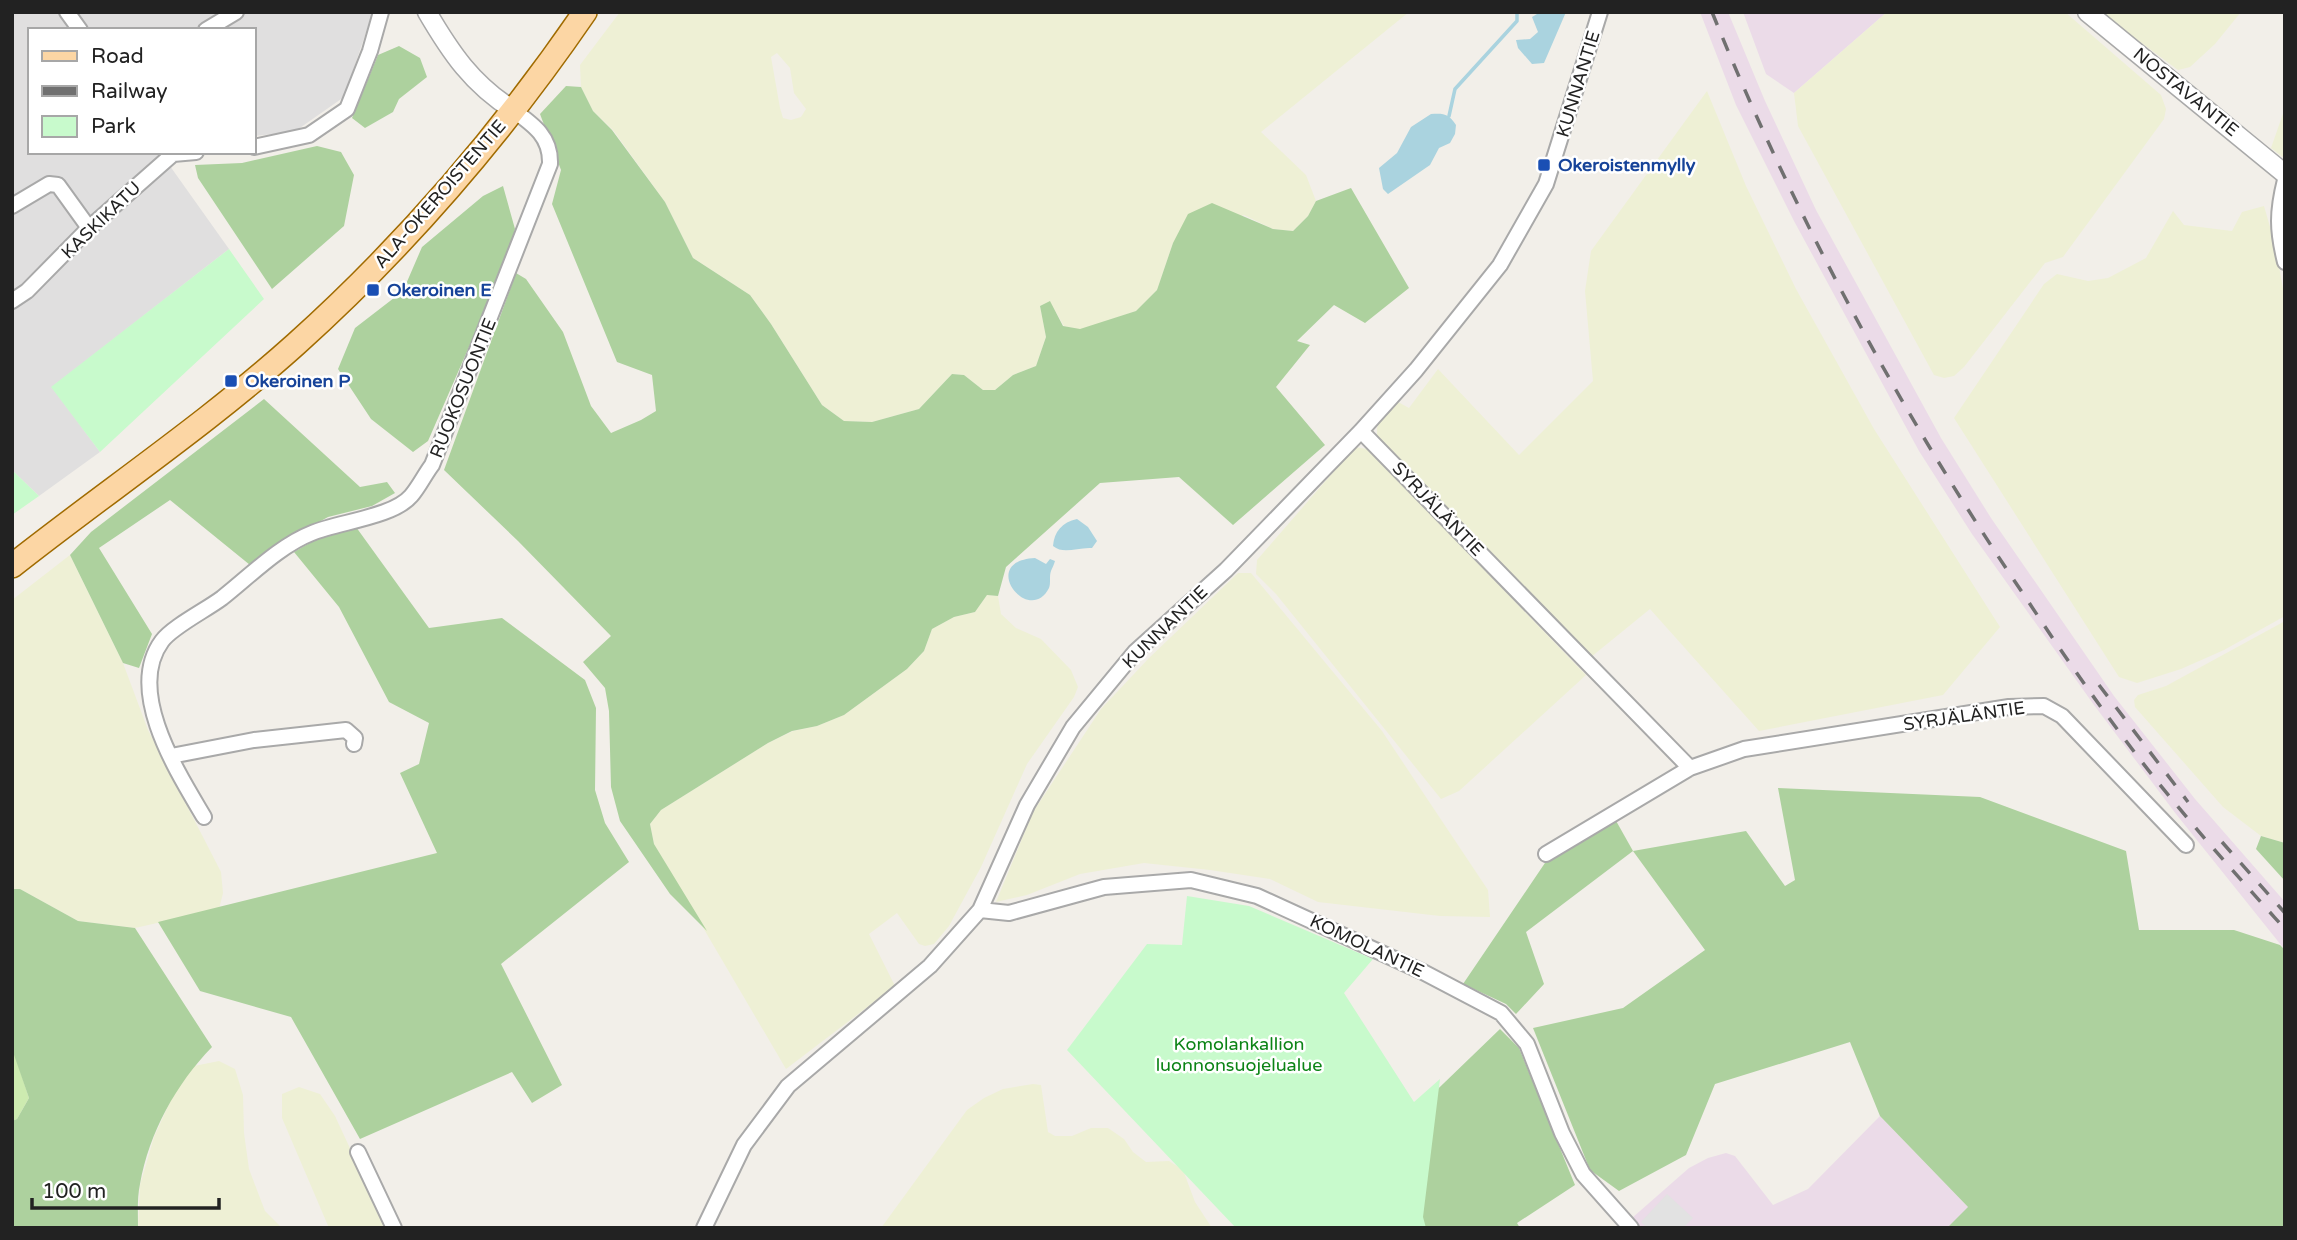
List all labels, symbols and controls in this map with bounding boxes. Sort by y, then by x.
legend [28,28,256,154]
street label: KUNNANTIE [1551,28,1605,140]
street label: NOSTAVANTIE [2129,43,2243,141]
text: Road [91,44,144,69]
text: Railway [91,79,168,104]
text: Park [91,114,136,139]
street label: ALA-OKEROISTENTIE [370,115,510,273]
place label: Okeroistenmylly [1558,154,1696,176]
marker: Okeroistenmylly [1536,157,1552,173]
street label: KASKIKATU [57,177,145,263]
place label: Okeroinen E [387,279,492,301]
marker: Okeroinen E [365,282,381,298]
street label: RUOKOSUONTIE [425,315,501,461]
place label: Okeroinen P [245,370,350,392]
marker: Okeroinen P [223,373,239,389]
street label: SYRJÄLÄNTIE [1388,457,1488,561]
street label: KUNNANTIE [1118,581,1212,673]
street label: SYRJÄLÄNTIE [1902,697,2026,735]
street label: KOMOLANTIE [1306,910,1428,982]
park label: Komolankallion luonnonsuojelualue [1156,1033,1322,1076]
scale bar [32,1166,219,1210]
text: 100 m [42,1179,106,1204]

